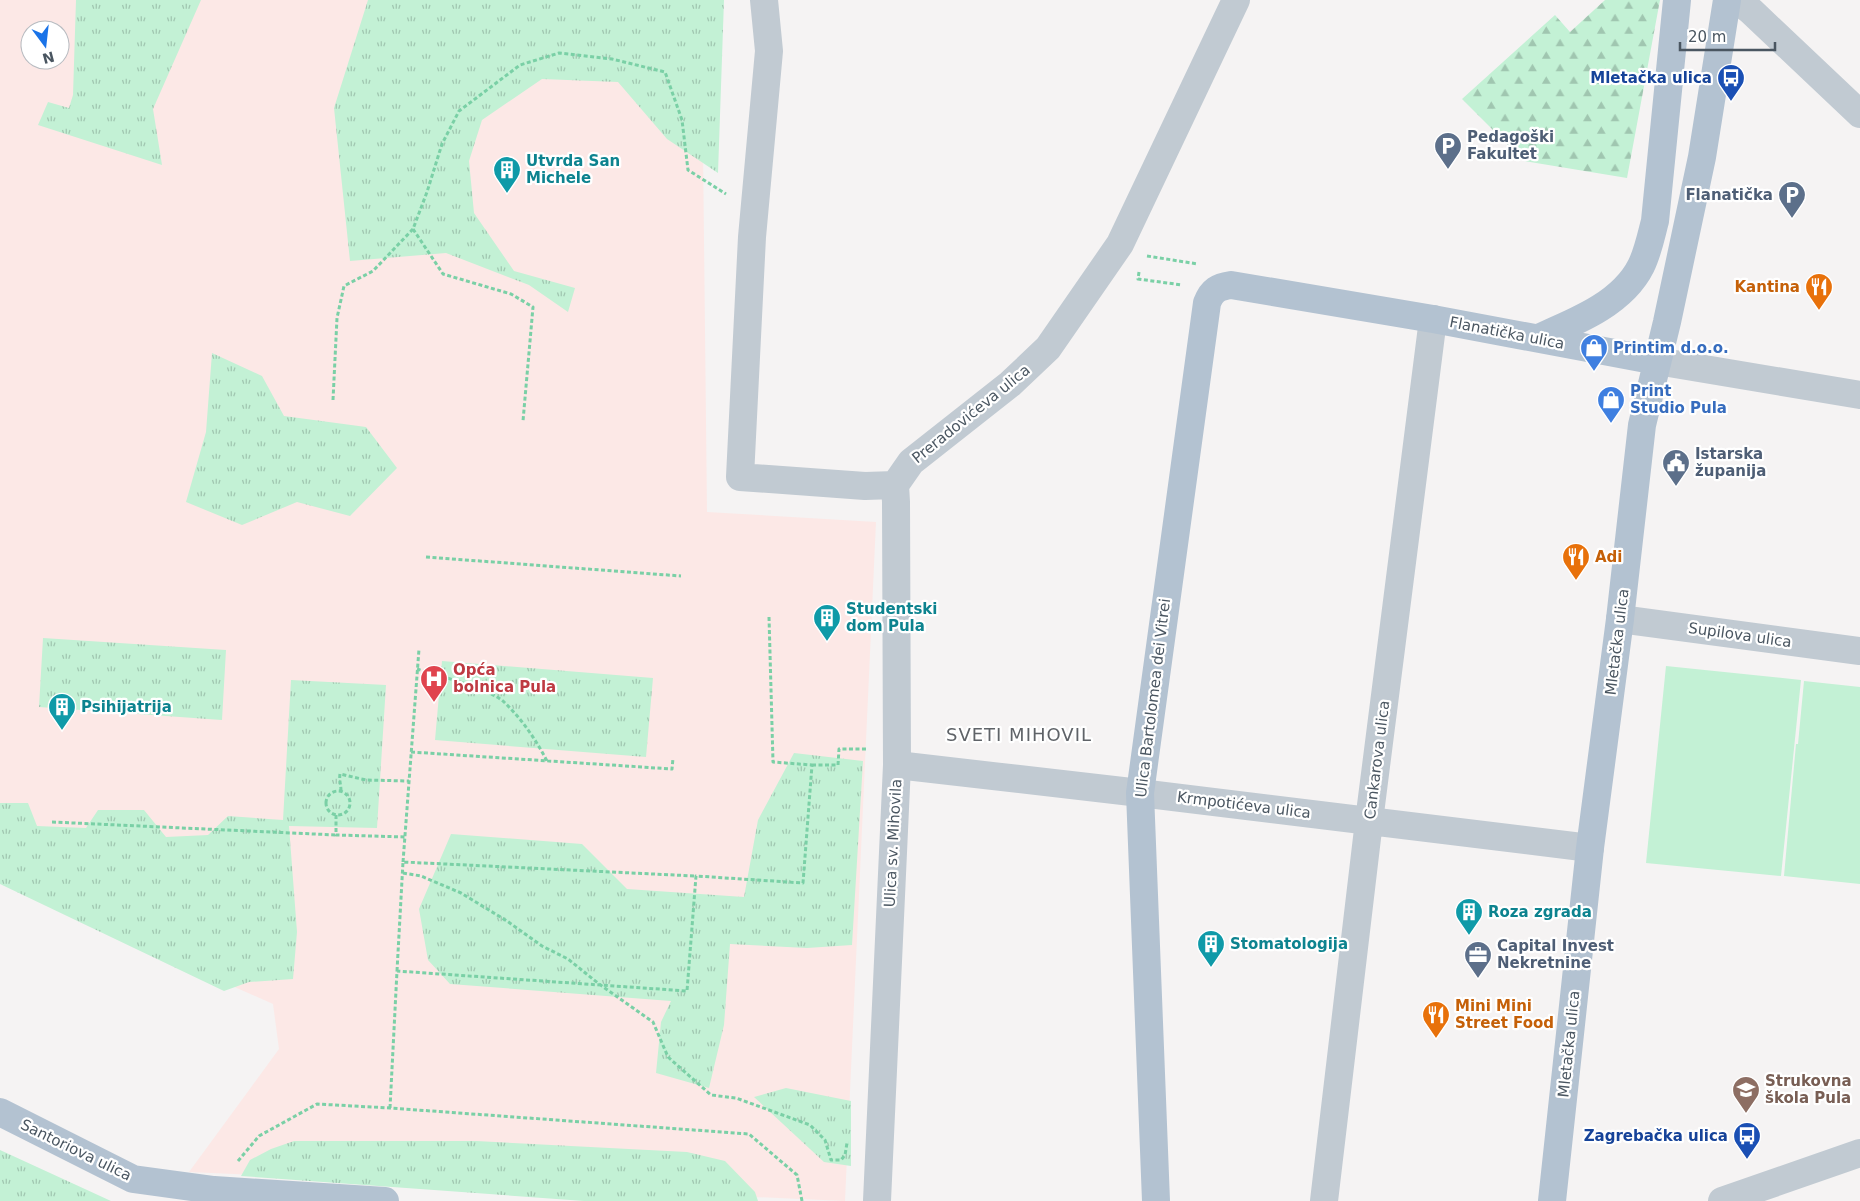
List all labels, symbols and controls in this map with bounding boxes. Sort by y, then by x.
north arrow [20,20,70,70]
scale bar [1680,20,1775,52]
text: 20 m [1688,28,1726,46]
text: N [41,48,56,67]
bus stop icon: Mletačka ulica [1716,63,1746,102]
place label: Mletačka ulica [1590,69,1712,87]
place label: Pedagoški Fakultet [1467,128,1554,163]
parking icon: Pedagoški Fakultet [1433,131,1463,170]
place label: Utvrda San Michele [526,152,620,187]
building icon: Utvrda San Michele [492,155,522,194]
parking icon: Flanatička [1777,180,1807,219]
place label: Flanatička [1685,186,1773,204]
restaurant icon: Kantina [1804,272,1834,311]
place label: Kantina [1734,278,1800,296]
street label: Flanatička ulica [1448,313,1566,353]
shop icon: Printim d.o.o. [1579,333,1609,372]
place label: Printim d.o.o. [1613,339,1729,357]
street label: Preradovićeva ulica [908,361,1034,467]
place label: Print Studio Pula [1630,382,1727,417]
shop icon: Print Studio Pula [1596,385,1626,424]
place label: Istarska županija [1695,445,1766,480]
public building icon: Istarska županija [1661,448,1691,487]
restaurant icon: Adi [1561,542,1591,581]
place label: Adi [1595,548,1623,566]
street label: Mletačka ulica [1602,588,1632,696]
street label: Ulica Bartolomea dei Vitrei [1132,598,1174,798]
place label: Studentski dom Pula [846,600,937,635]
building icon: Studentski dom Pula [812,603,842,642]
street label: Supilova ulica [1687,619,1793,651]
place label: Opća bolnica Pula [453,661,556,696]
hospital icon: Opća bolnica Pula [419,664,449,703]
building icon: Psihijatrija [47,692,77,731]
place label: Psihijatrija [81,698,172,716]
street label: Cankarova ulica [1361,699,1393,821]
district label: SVETI MIHOVIL [946,724,1092,745]
street label: Ulica sv. Mihovila [881,778,905,908]
street label: Krmpotićeva ulica [1176,788,1312,822]
building icon: Roza zgrada [1454,897,1484,936]
place label: Roza zgrada [1488,903,1592,921]
building icon: Stomatologija [1196,929,1226,968]
place label: Stomatologija [1230,935,1348,953]
place label: Capital Invest Nekretnine [1497,937,1614,972]
office icon: Capital Invest Nekretnine [1463,940,1493,979]
street label: Mletačka ulica [1554,990,1584,1098]
place label: Mini Mini Street Food [1455,997,1554,1032]
restaurant icon: Mini Mini Street Food [1421,1000,1451,1039]
place label: Strukovna škola Pula [1765,1072,1852,1107]
school or university icon: Strukovna škola Pula [1731,1075,1761,1114]
street label: Santoriova ulica [18,1115,134,1185]
bus stop icon: Zagrebačka ulica [1732,1121,1762,1160]
place label: Zagrebačka ulica [1584,1127,1728,1145]

